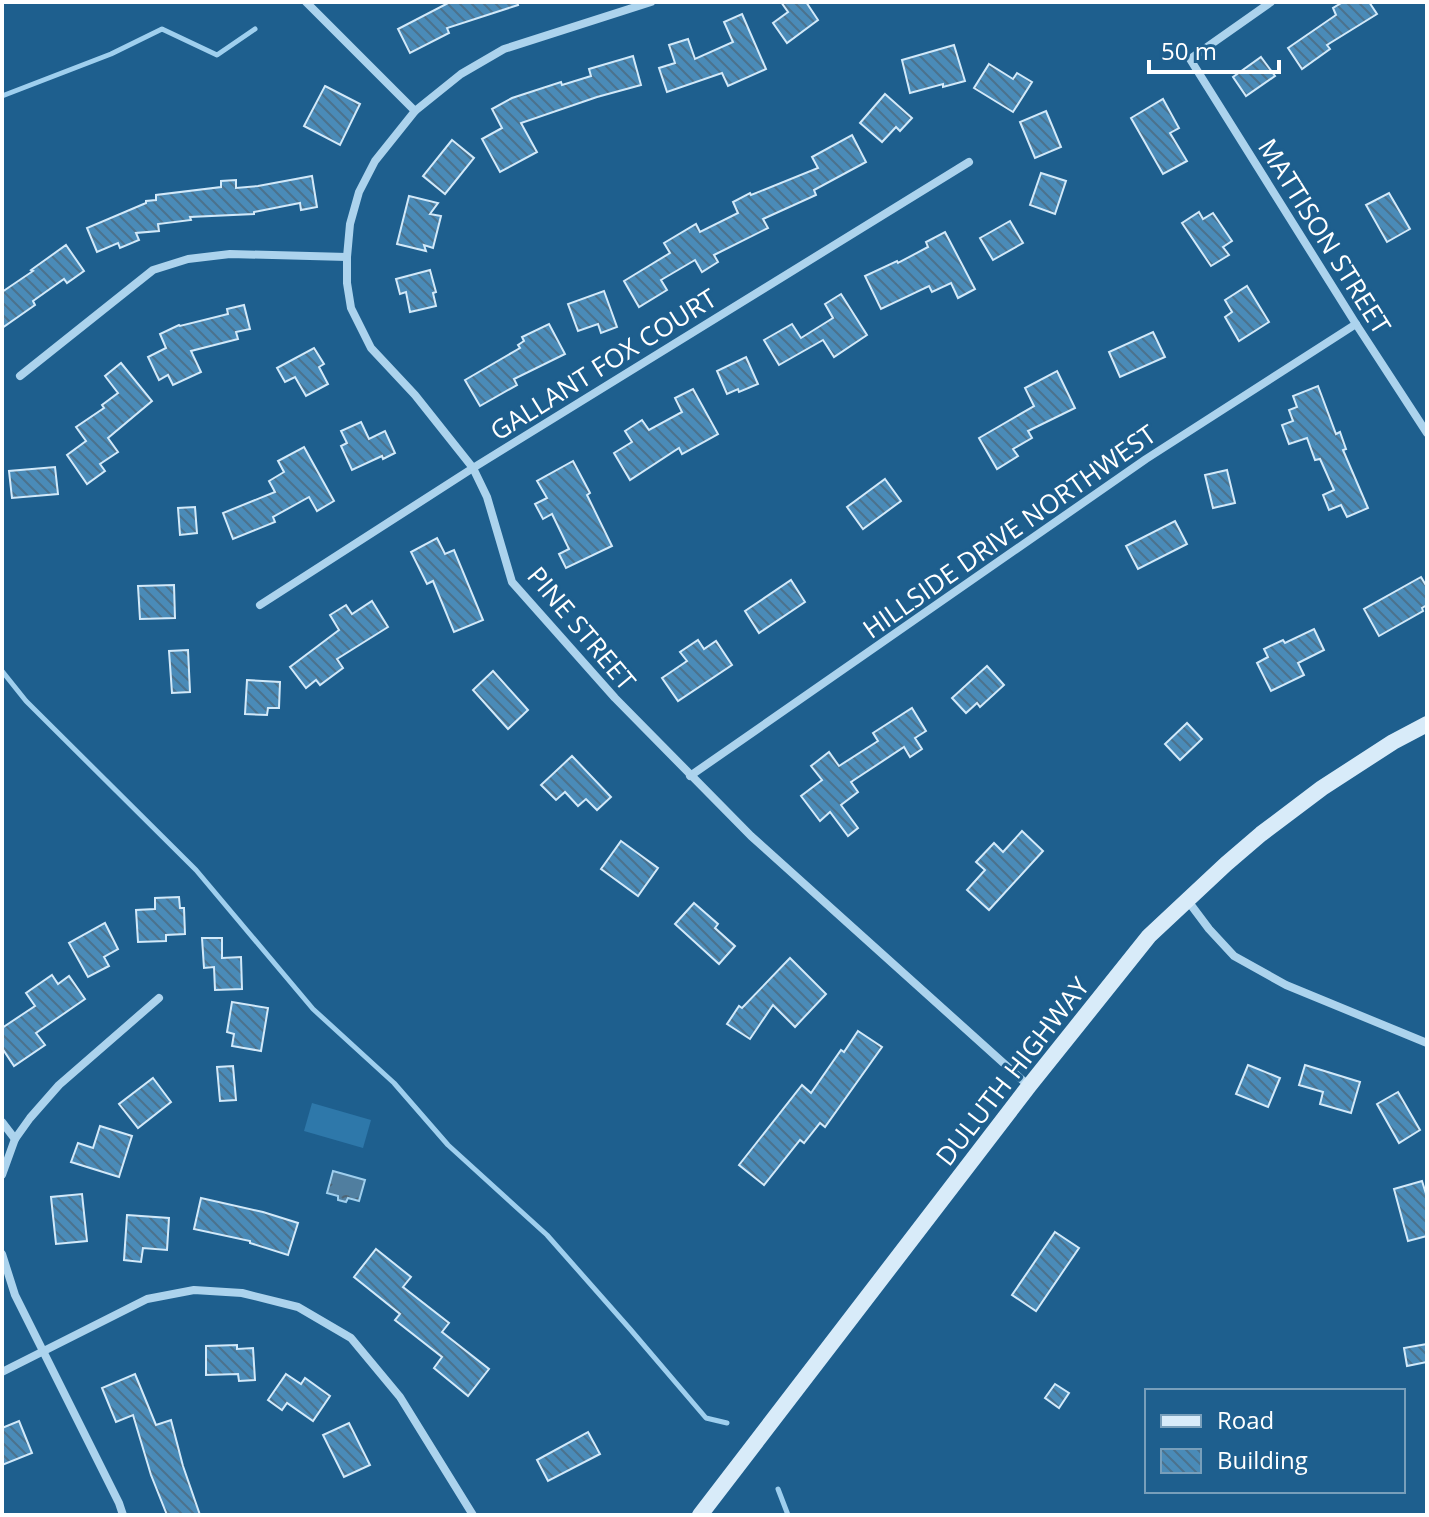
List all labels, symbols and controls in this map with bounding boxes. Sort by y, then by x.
scale bar [1149,24,1279,74]
text: 50 m [1161,34,1217,67]
street label: MATTISON STREET [1250,131,1400,341]
street label: GALLANT FOX COURT [483,279,724,448]
street label: HILLSIDE DRIVE NORTHWEST [855,415,1163,646]
street label: PINE STREET [520,558,645,698]
street label: DULUTH HIGHWAY [927,969,1097,1173]
legend [1145,1389,1405,1493]
text: Road [1217,1403,1274,1436]
text: Building [1217,1443,1308,1476]

